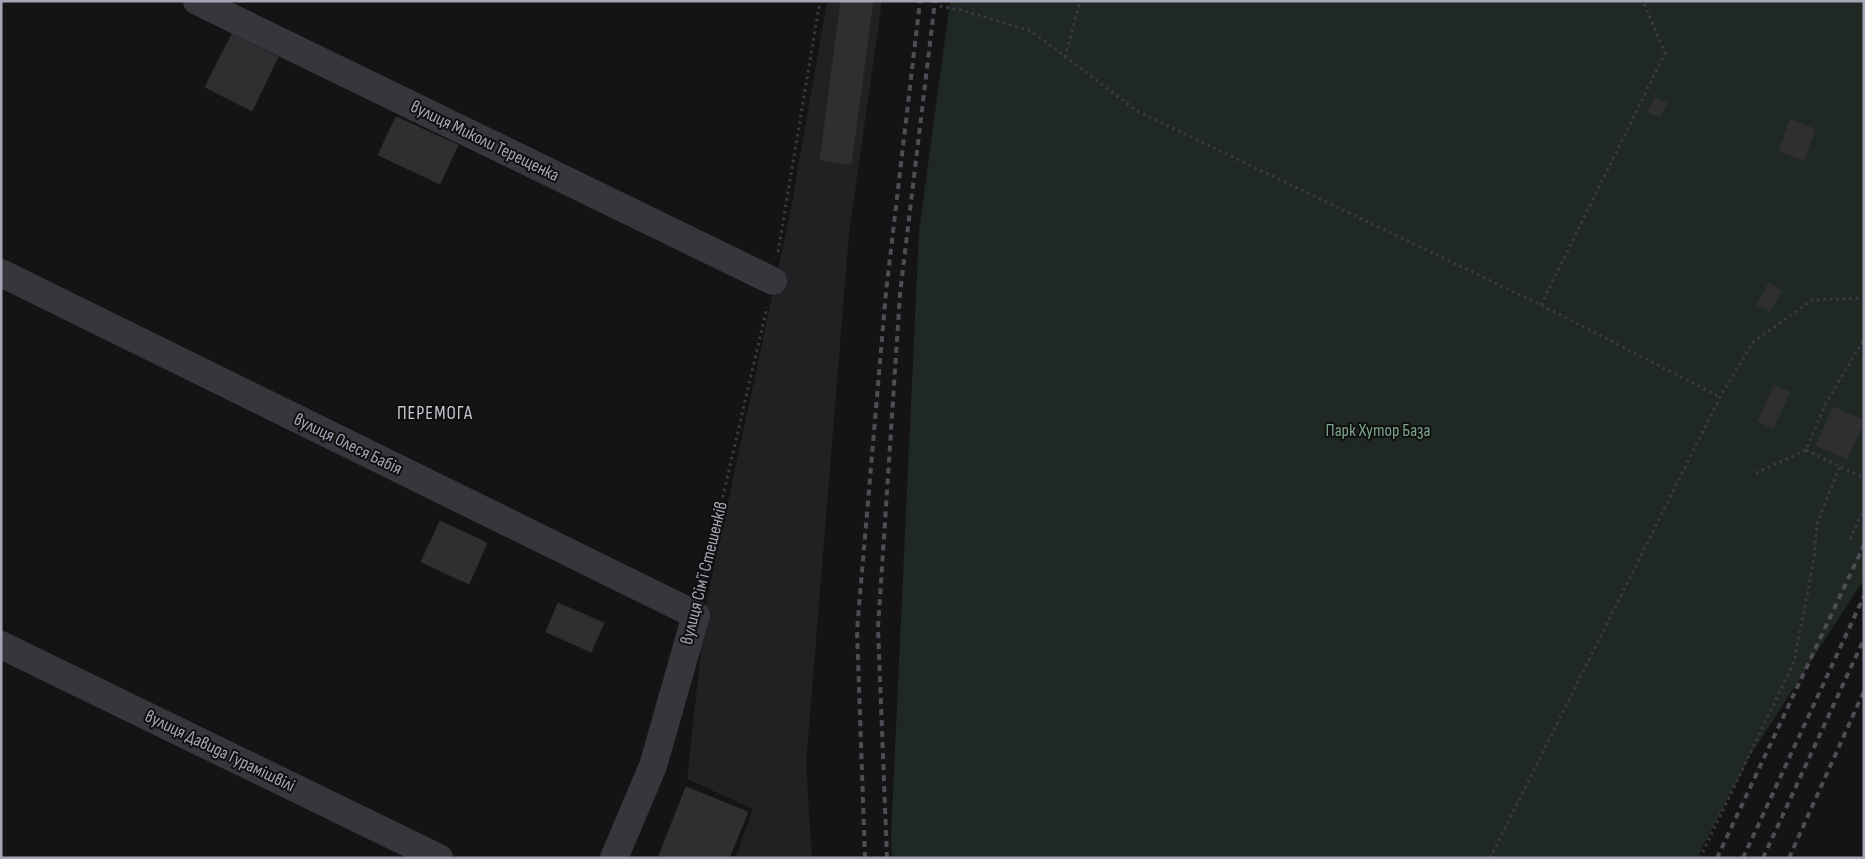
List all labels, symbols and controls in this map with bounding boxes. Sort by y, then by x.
street label: вулиця Миколи Терещенка [407,96,563,186]
district label: ПЕРЕМОГА [397,402,473,425]
street label: вулиця Олеся Бабія [290,409,406,479]
park label: Парк Хутор База [1326,420,1430,441]
street label: вулиця Сімʼї Стешенків [676,499,732,647]
street label: вулиця Давида Гурамішвілі [142,706,298,796]

